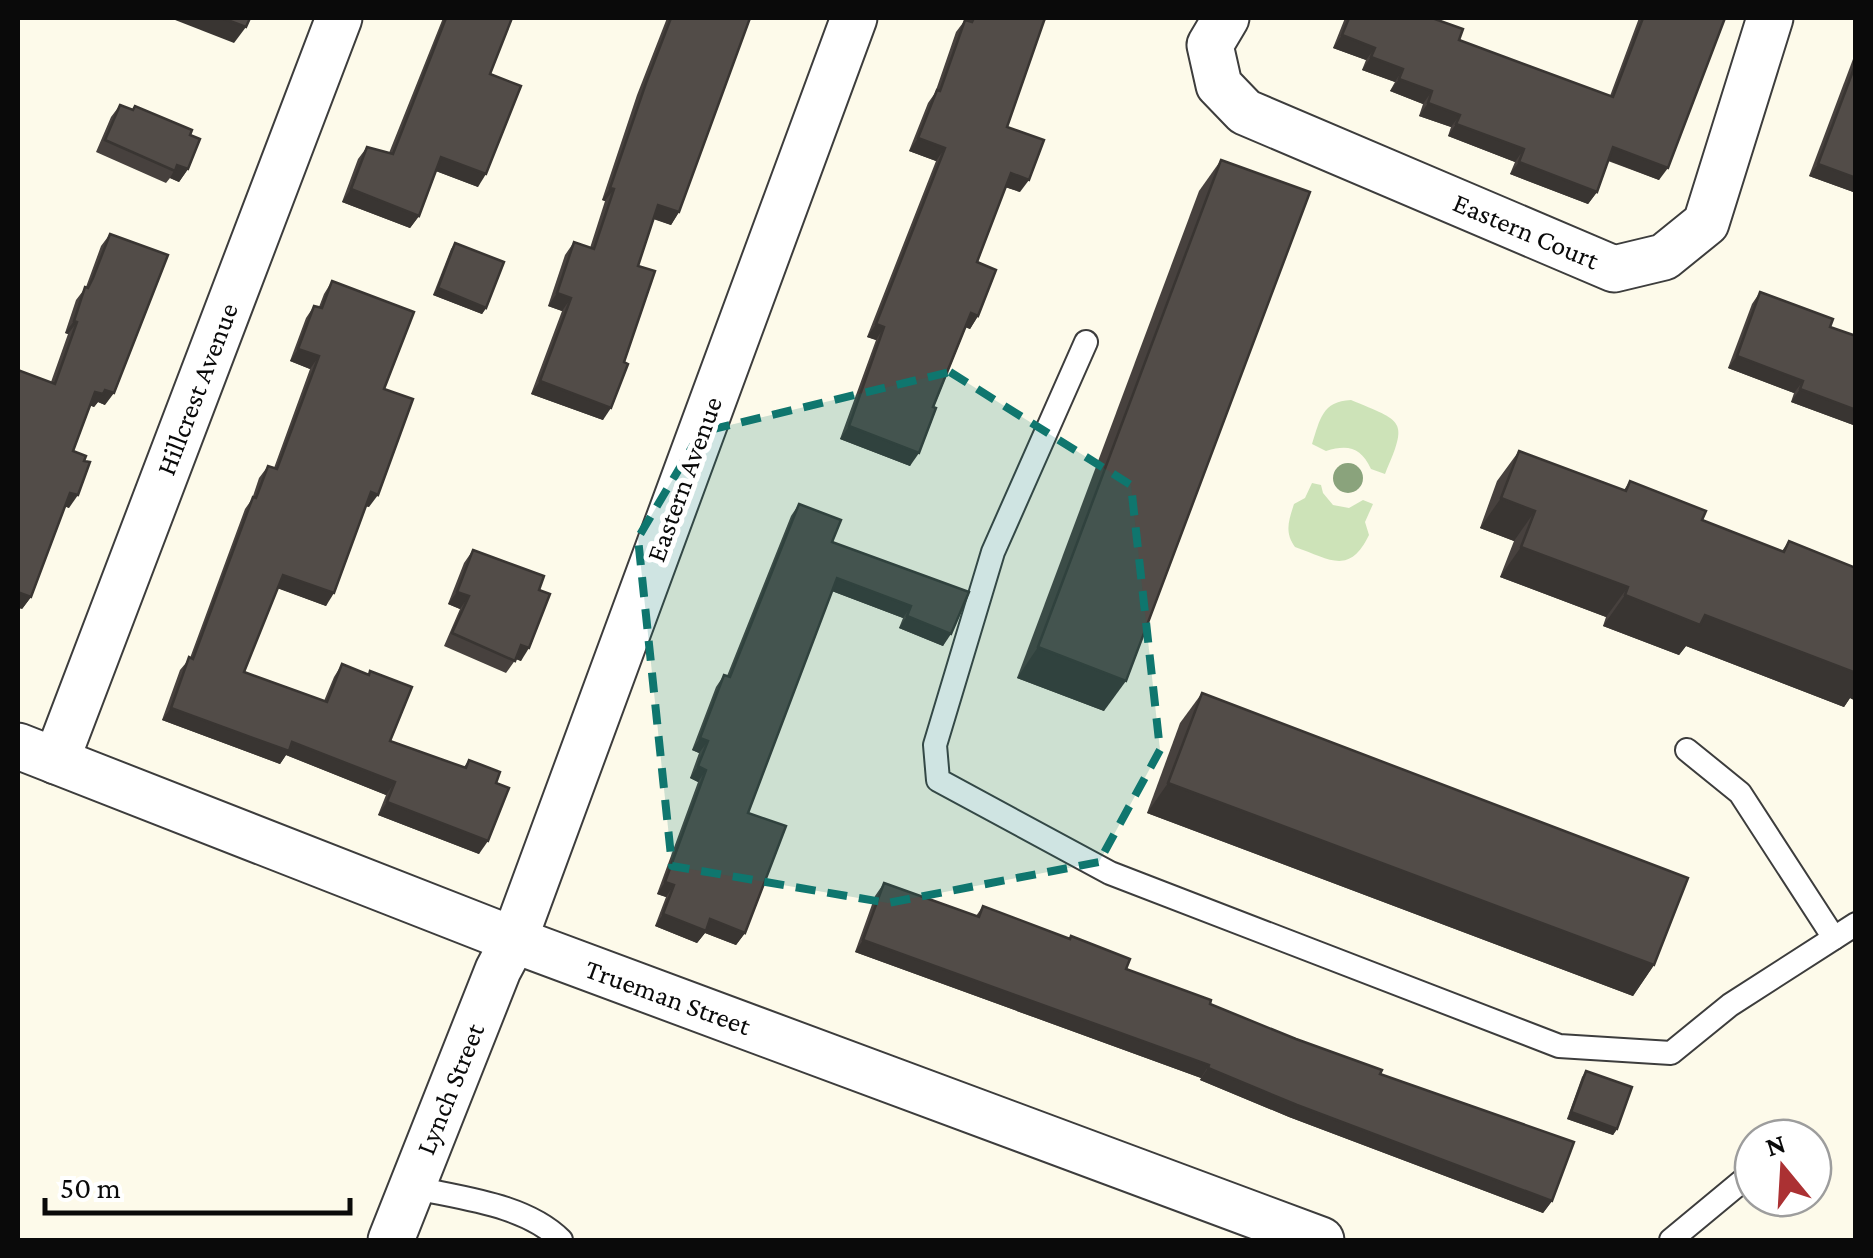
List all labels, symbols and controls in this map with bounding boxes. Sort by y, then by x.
street label: Eastern Court [1449,186,1604,276]
street label: Hillcrest Avenue [150,299,244,479]
street label: Eastern Avenue [640,392,728,566]
street label: Trueman Street [581,953,756,1042]
street label: Lynch Street [410,1018,491,1159]
north arrow [1733,1118,1833,1218]
text: N [1762,1127,1789,1162]
scale bar [45,1153,350,1215]
text: 50 m [60,1171,121,1204]

